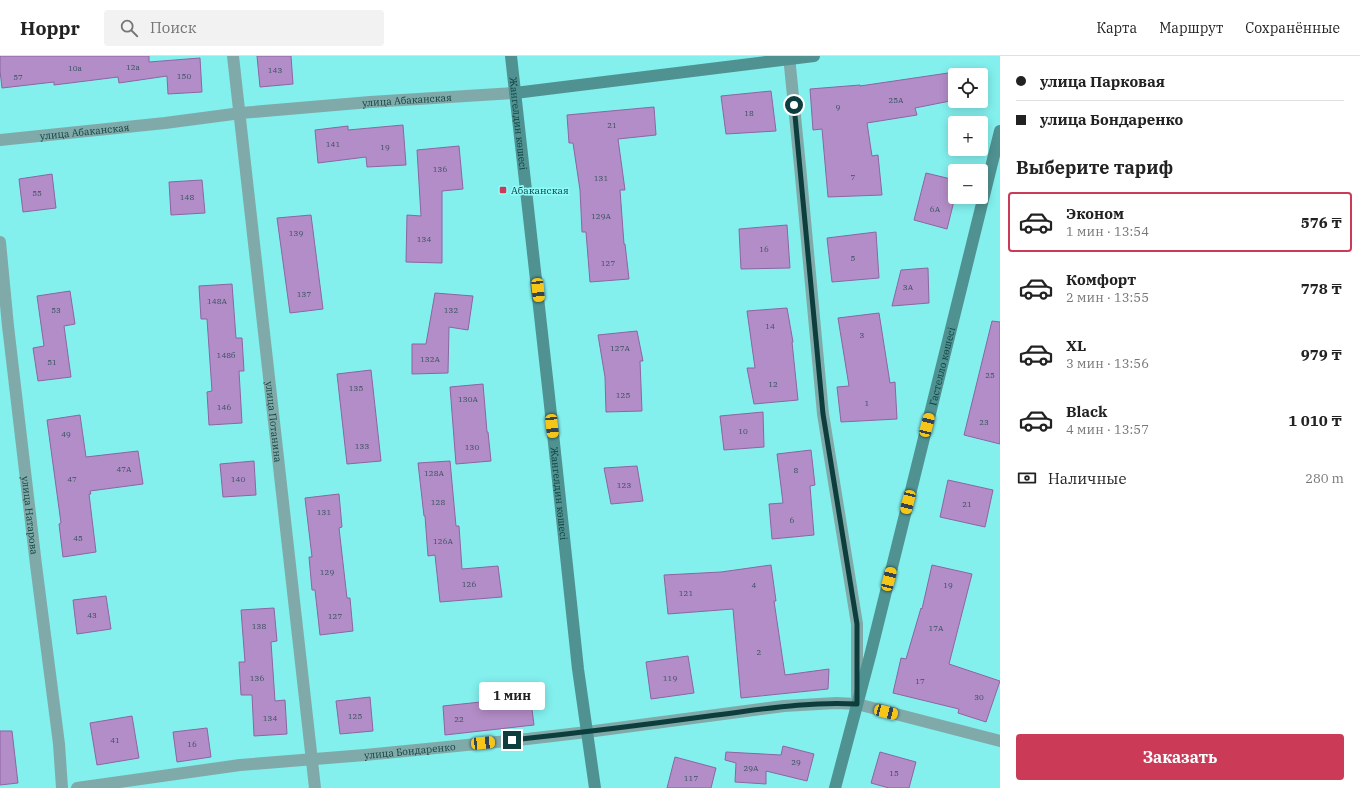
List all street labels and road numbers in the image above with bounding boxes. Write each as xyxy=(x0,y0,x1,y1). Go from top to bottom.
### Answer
street label: Жангелдин көшесі xyxy=(507,76,530,171)
street label: улица Абаканская xyxy=(362,90,452,109)
street label: улица Абаканская xyxy=(39,120,130,142)
street label: Гастелло көшесі xyxy=(926,326,958,407)
street label: улица Потанина xyxy=(263,380,285,463)
street label: Жангелдин көшесі xyxy=(548,446,571,541)
street label: улица Натарова xyxy=(19,475,41,556)
street label: улица Бондаренко xyxy=(364,740,456,762)

